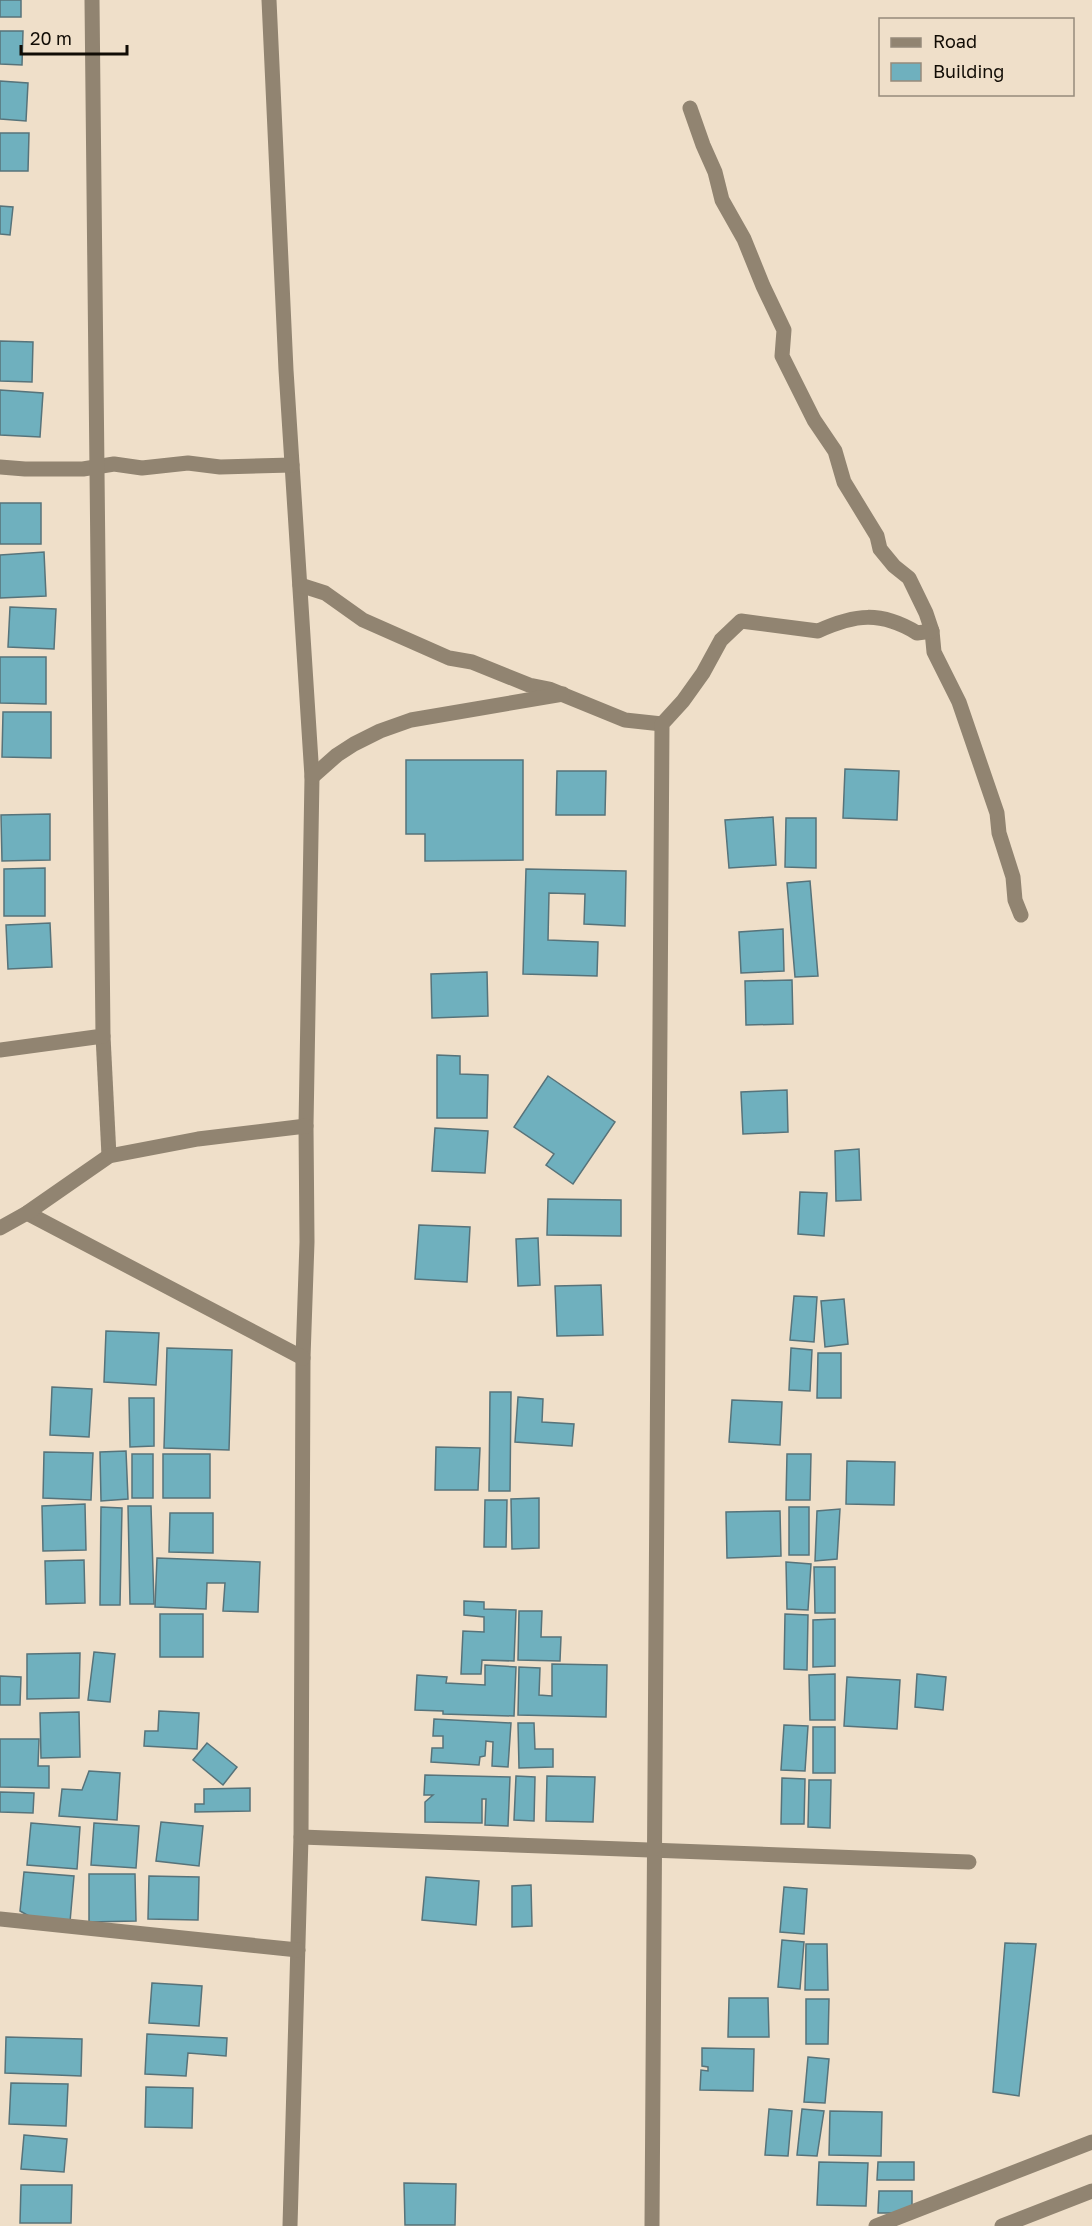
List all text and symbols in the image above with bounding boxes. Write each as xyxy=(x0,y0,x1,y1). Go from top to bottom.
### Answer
scale bar xyxy=(21,18,128,56)
legend xyxy=(879,18,1074,96)
text: 20 m xyxy=(30,27,72,49)
text: Road xyxy=(933,30,977,52)
text: Building xyxy=(933,60,1004,82)

